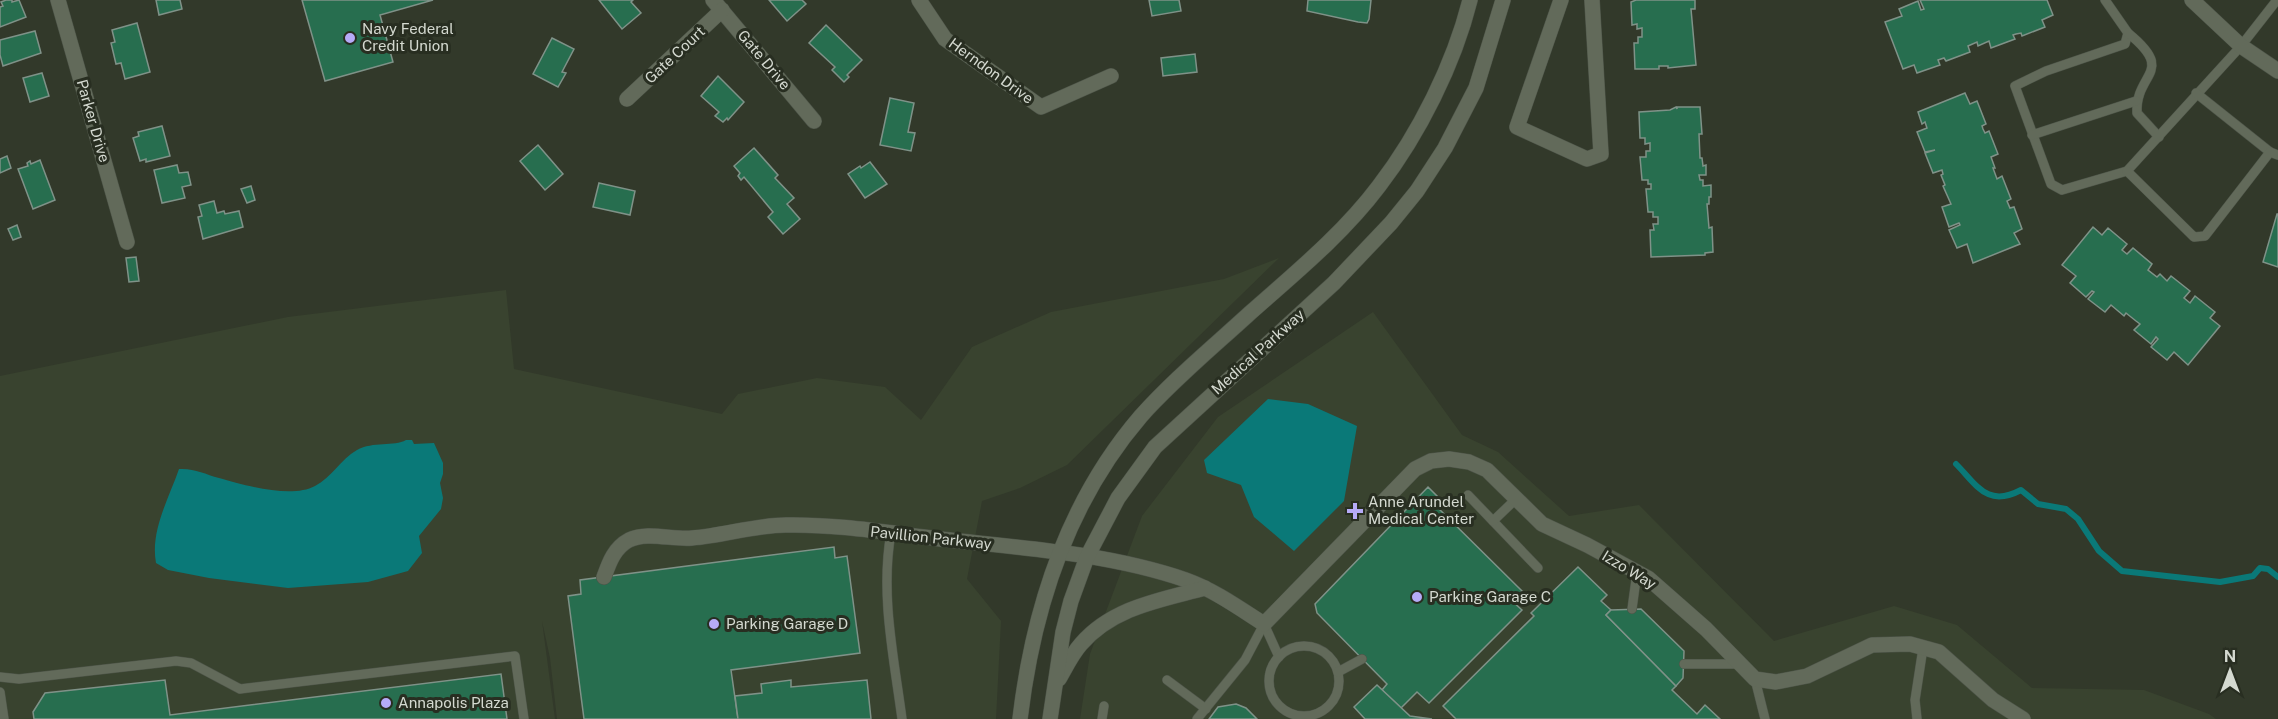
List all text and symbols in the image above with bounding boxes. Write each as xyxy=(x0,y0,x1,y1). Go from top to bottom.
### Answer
place label: Navy Federal Credit Union xyxy=(362,20,454,54)
street label: Gate Court xyxy=(641,22,708,87)
street label: Gate Drive xyxy=(735,26,794,93)
marker: Navy Federal Credit Union xyxy=(343,31,357,45)
street label: Herndon Drive xyxy=(946,34,1037,107)
street label: Parker Drive xyxy=(74,77,113,164)
street label: Medical Parkway xyxy=(1208,306,1307,398)
place label: Anne Arundel Medical Center xyxy=(1368,493,1474,527)
marker: Anne Arundel Medical Center xyxy=(1346,502,1364,520)
street label: Pavillion Parkway xyxy=(870,523,993,552)
street label: Izzo Way xyxy=(1599,547,1659,592)
place label: Parking Garage C xyxy=(1429,588,1551,605)
marker: Parking Garage C xyxy=(1410,590,1424,604)
place label: Parking Garage D xyxy=(726,615,848,632)
marker: Parking Garage D xyxy=(707,617,721,631)
north arrow xyxy=(2200,641,2260,701)
text: N xyxy=(2224,647,2236,666)
place label: Annapolis Plaza xyxy=(398,694,509,711)
marker: Annapolis Plaza xyxy=(379,696,393,710)

